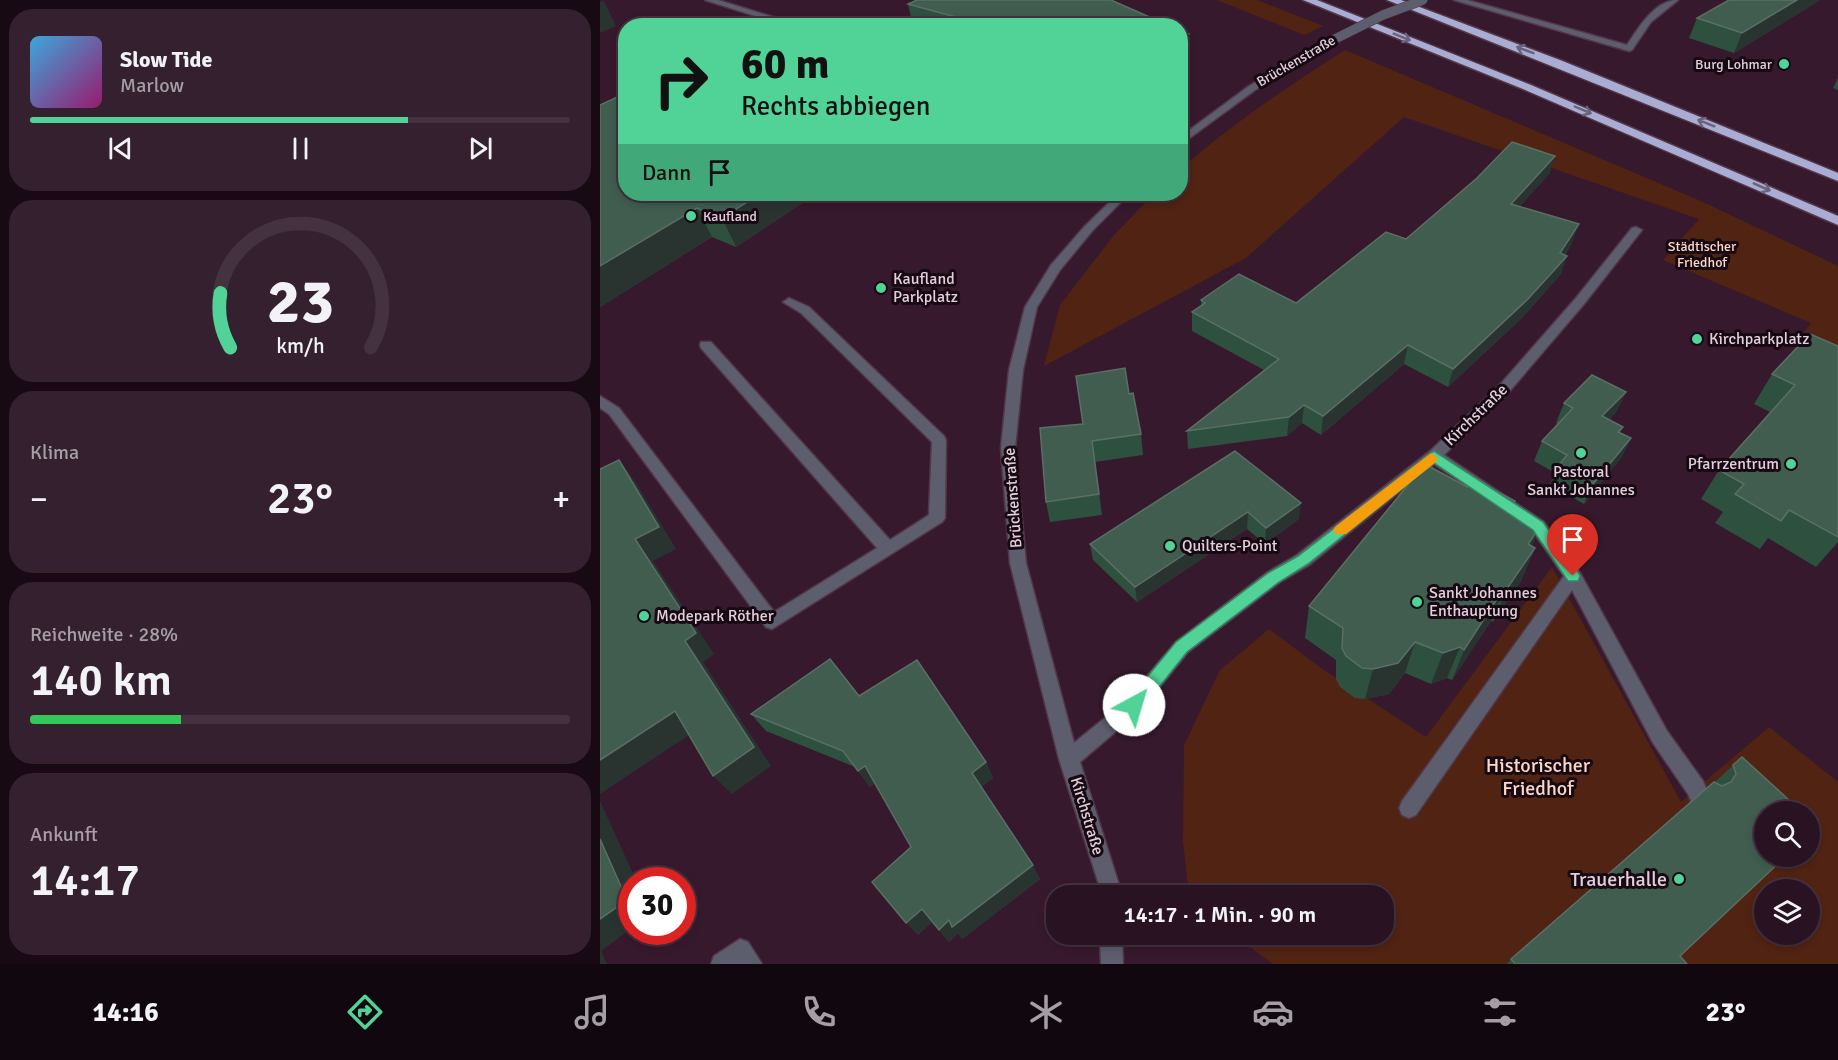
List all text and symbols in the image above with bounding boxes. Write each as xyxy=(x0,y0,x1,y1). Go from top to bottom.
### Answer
street label: Brückenstraße xyxy=(1254,32,1338,90)
one-way arrow xyxy=(1392,32,1411,43)
text: 60 m xyxy=(741,39,830,90)
icon: right xyxy=(642,42,720,120)
one-way arrow xyxy=(1516,44,1535,55)
text: Slow Tide xyxy=(120,46,212,73)
place label: Burg Lohmar xyxy=(1695,56,1773,73)
marker: Burg Lohmar xyxy=(1777,57,1791,71)
text: Marlow xyxy=(120,73,184,98)
text: Rechts abbiegen xyxy=(741,90,931,123)
one-way arrow xyxy=(1573,105,1591,116)
one-way arrow xyxy=(1698,117,1716,128)
icon: previous xyxy=(104,132,137,165)
icon: pause xyxy=(284,132,317,165)
icon: next xyxy=(464,132,497,165)
icon: arrive xyxy=(703,156,736,189)
text: Dann xyxy=(642,159,691,186)
one-way arrow xyxy=(1752,182,1770,193)
place label: Kaufland xyxy=(703,208,757,225)
marker: Kaufland xyxy=(684,209,698,223)
park label: Städtischer Friedhof xyxy=(1668,238,1737,271)
text: 23 xyxy=(266,263,334,340)
place label: Kaufland Parkplatz xyxy=(893,269,958,307)
marker: Kaufland Parkplatz xyxy=(874,281,888,295)
place label: Kirchparkplatz xyxy=(1709,329,1809,349)
marker: Kirchparkplatz xyxy=(1690,332,1704,346)
text: km/h xyxy=(276,333,324,359)
street label: Kirchstraße xyxy=(1440,380,1512,450)
text: Klima xyxy=(30,440,79,465)
marker: Pastoral Sankt Johannes xyxy=(1574,446,1588,460)
street label: Brückenstraße xyxy=(1000,447,1026,549)
place label: Pfarrzentrum xyxy=(1688,454,1779,474)
marker: Pfarrzentrum xyxy=(1784,457,1798,471)
place label: Pastoral Sankt Johannes xyxy=(1527,462,1635,500)
text: 23° xyxy=(267,471,333,526)
text: − xyxy=(30,479,48,520)
text: + xyxy=(552,479,570,520)
pin xyxy=(1547,514,1598,576)
icon: arrive xyxy=(1556,523,1589,556)
place label: Quilters-Point xyxy=(1182,536,1278,556)
marker: Quilters-Point xyxy=(1163,539,1177,553)
place label: Sankt Johannes Enthauptung xyxy=(1429,583,1537,621)
marker: Sankt Johannes Enthauptung xyxy=(1410,595,1424,609)
place label: Modepark Röther xyxy=(656,606,774,626)
marker: Modepark Röther xyxy=(637,609,651,623)
text: Reichweite · 28% xyxy=(30,622,178,647)
text: 140 km xyxy=(30,653,172,708)
position arrow xyxy=(1102,673,1166,737)
park label: Historischer Friedhof xyxy=(1486,753,1591,801)
street label: Kirchstraße xyxy=(1066,775,1108,857)
map controls xyxy=(1754,801,1820,945)
button: search xyxy=(1754,801,1820,867)
text: Ankunft xyxy=(30,822,98,847)
text: 14:17 xyxy=(30,853,140,908)
speed limit sign: 30 xyxy=(618,867,696,945)
place label: Trauerhalle xyxy=(1570,867,1667,892)
marker: Trauerhalle xyxy=(1672,872,1686,886)
button: layers xyxy=(1754,879,1820,945)
text: 14:17 · 1 Min. · 90 m xyxy=(1124,901,1316,928)
icon: directions xyxy=(344,991,386,1033)
icon: music xyxy=(571,991,613,1033)
icon: phone xyxy=(798,991,840,1033)
icon: climate xyxy=(1025,991,1067,1033)
icon: car xyxy=(1252,991,1294,1033)
icon: filters xyxy=(1479,991,1521,1033)
text: 14:16 xyxy=(92,996,159,1029)
text: 23° xyxy=(1706,996,1746,1029)

